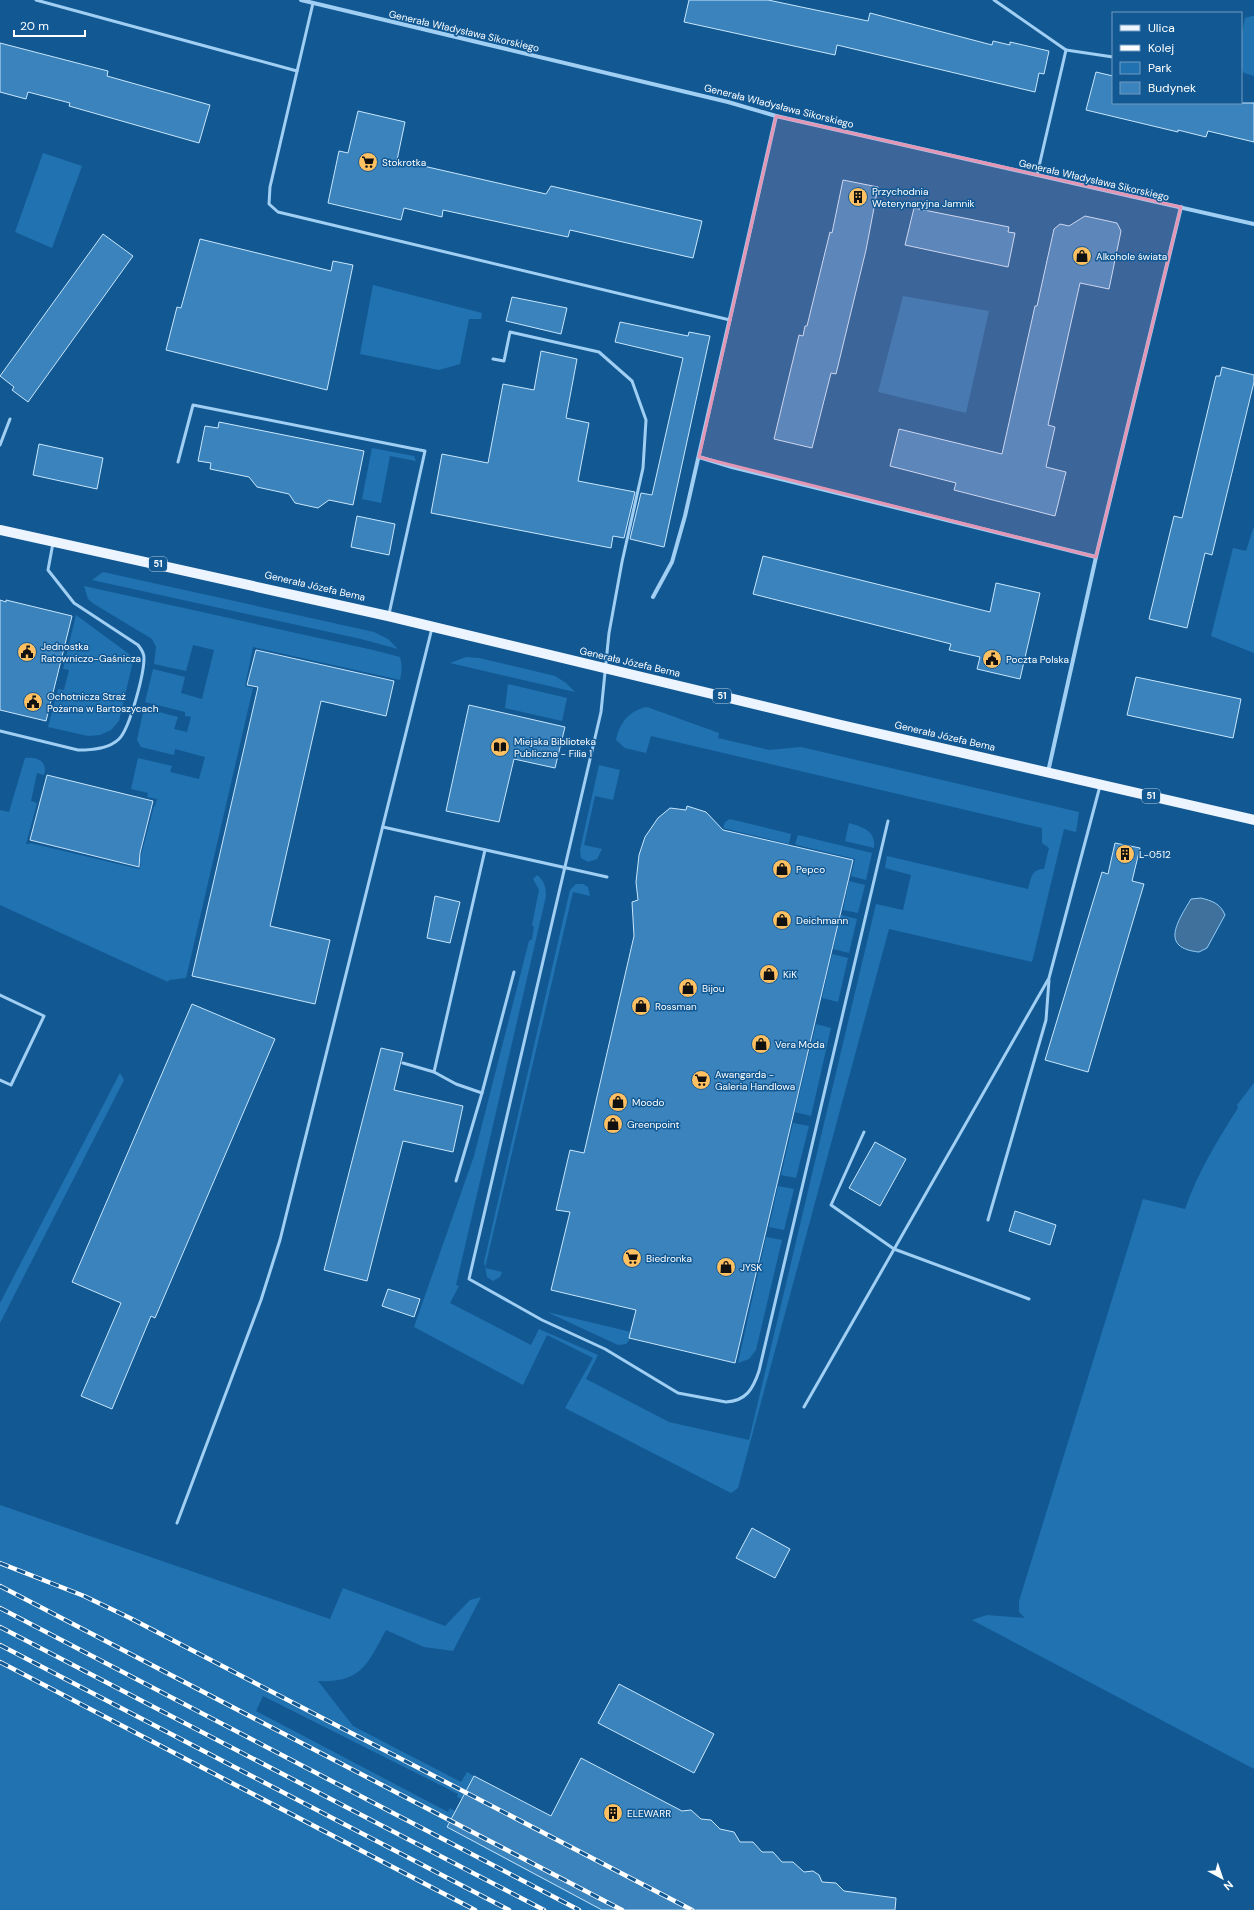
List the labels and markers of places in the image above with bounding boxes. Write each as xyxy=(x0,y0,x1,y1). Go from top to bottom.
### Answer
supermarket icon: Stokrotka xyxy=(357,151,379,173)
place label: Stokrotka xyxy=(382,156,426,169)
place label: Przychodnia Weterynaryjna Jamnik xyxy=(872,185,975,210)
building icon: Przychodnia Weterynaryjna Jamnik xyxy=(847,186,869,208)
shop icon: Alkohole świata xyxy=(1071,245,1093,267)
place label: Alkohole świata xyxy=(1096,250,1167,263)
place label: Jednostka Ratowniczo-Gaśnicza xyxy=(41,640,141,665)
public building icon: Jednostka Ratowniczo-Gaśnicza xyxy=(16,641,38,663)
public building icon: Poczta Polska xyxy=(981,648,1003,670)
place label: Poczta Polska xyxy=(1006,653,1069,666)
place label: Ochotnicza Straż Pożarna w Bartoszycach xyxy=(47,690,159,715)
public building icon: Ochotnicza Straż Pożarna w Bartoszycach xyxy=(22,691,44,713)
place label: Miejska Biblioteka Publiczna - Filia 1 xyxy=(514,735,596,760)
library icon: Miejska Biblioteka Publiczna - Filia 1 xyxy=(489,736,511,758)
building icon: L-0512 xyxy=(1114,843,1136,865)
place label: L-0512 xyxy=(1139,848,1171,861)
shop icon: Pepco xyxy=(771,858,793,880)
place label: Pepco xyxy=(796,863,825,876)
shop icon: Deichmann xyxy=(771,909,793,931)
place label: Deichmann xyxy=(796,914,849,927)
shop icon: KiK xyxy=(758,963,780,985)
place label: KiK xyxy=(783,968,797,981)
shop icon: Bijou xyxy=(677,977,699,999)
place label: Bijou xyxy=(702,982,725,995)
shop icon: Rossman xyxy=(630,995,652,1017)
place label: Rossman xyxy=(655,1000,697,1013)
shop icon: Vera Moda xyxy=(750,1033,772,1055)
place label: Vera Moda xyxy=(775,1038,825,1051)
place label: Awangarda - Galeria Handlowa xyxy=(715,1068,795,1093)
supermarket icon: Awangarda - Galeria Handlowa xyxy=(690,1069,712,1091)
shop icon: Moodo xyxy=(607,1091,629,1113)
place label: Moodo xyxy=(632,1096,665,1109)
shop icon: Greenpoint xyxy=(602,1113,624,1135)
place label: Greenpoint xyxy=(627,1118,680,1131)
supermarket icon: Biedronka xyxy=(621,1247,643,1269)
place label: Biedronka xyxy=(646,1252,692,1265)
shop icon: JYSK xyxy=(715,1256,737,1278)
place label: JYSK xyxy=(740,1261,762,1274)
building icon: ELEWARR xyxy=(602,1802,624,1824)
place label: ELEWARR xyxy=(627,1807,671,1820)

